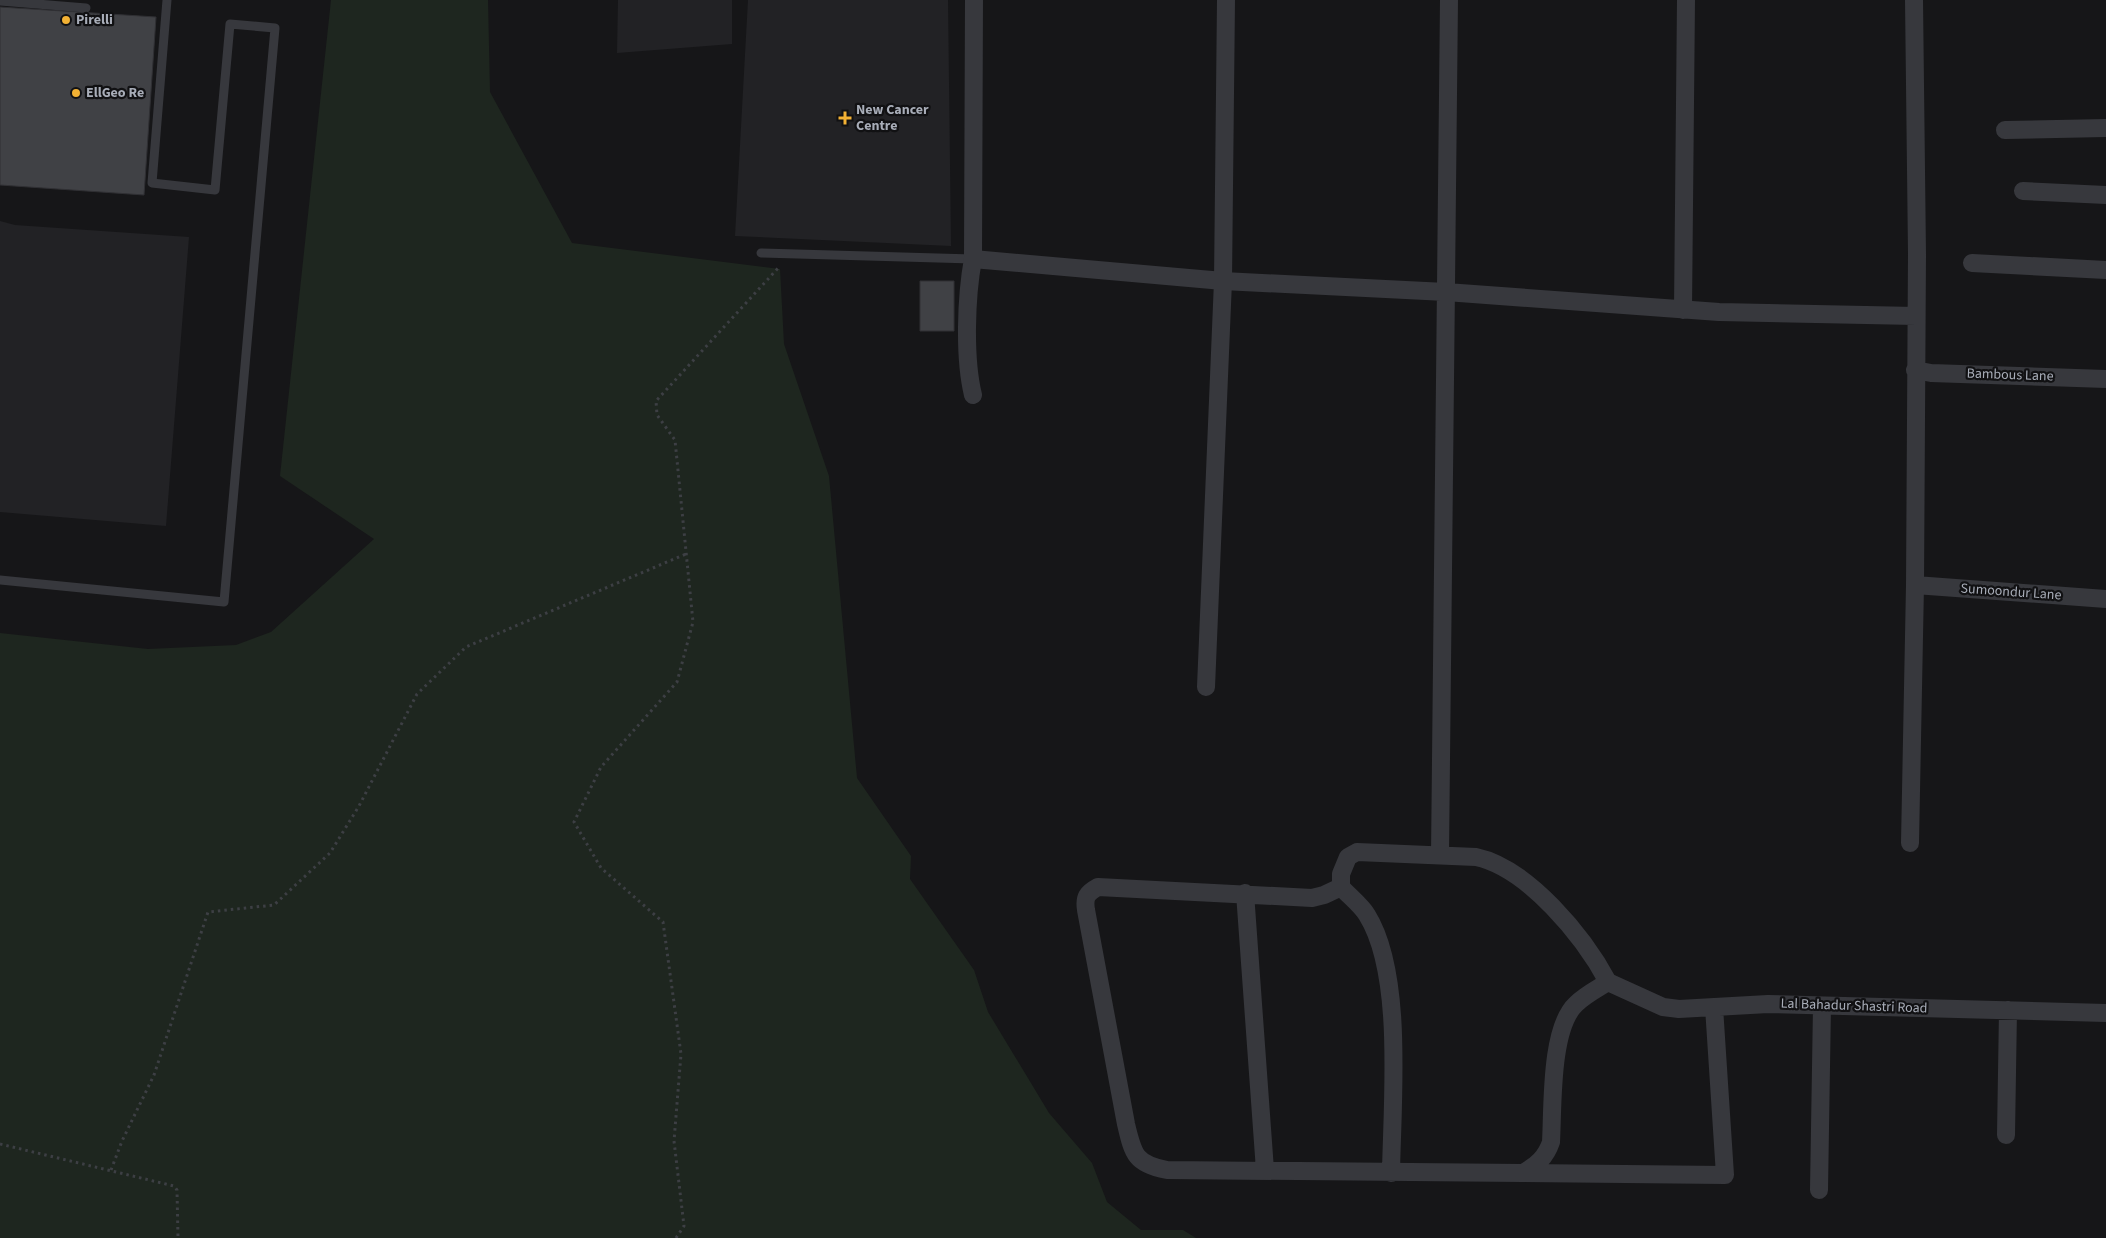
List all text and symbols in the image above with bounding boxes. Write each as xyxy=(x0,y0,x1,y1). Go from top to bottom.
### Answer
place label: Pirelli xyxy=(76,10,113,30)
marker: Pirelli xyxy=(60,14,72,26)
place label: EllGeo Re xyxy=(86,83,144,103)
marker: EllGeo Re xyxy=(70,87,82,99)
place label: New Cancer Centre xyxy=(856,100,929,136)
marker: New Cancer Centre xyxy=(838,111,852,125)
street label: Bambous Lane xyxy=(1966,363,2054,387)
street label: Sumoondur Lane xyxy=(1960,579,2062,606)
street label: Lal Bahadur Shastri Road xyxy=(1780,993,1928,1019)

